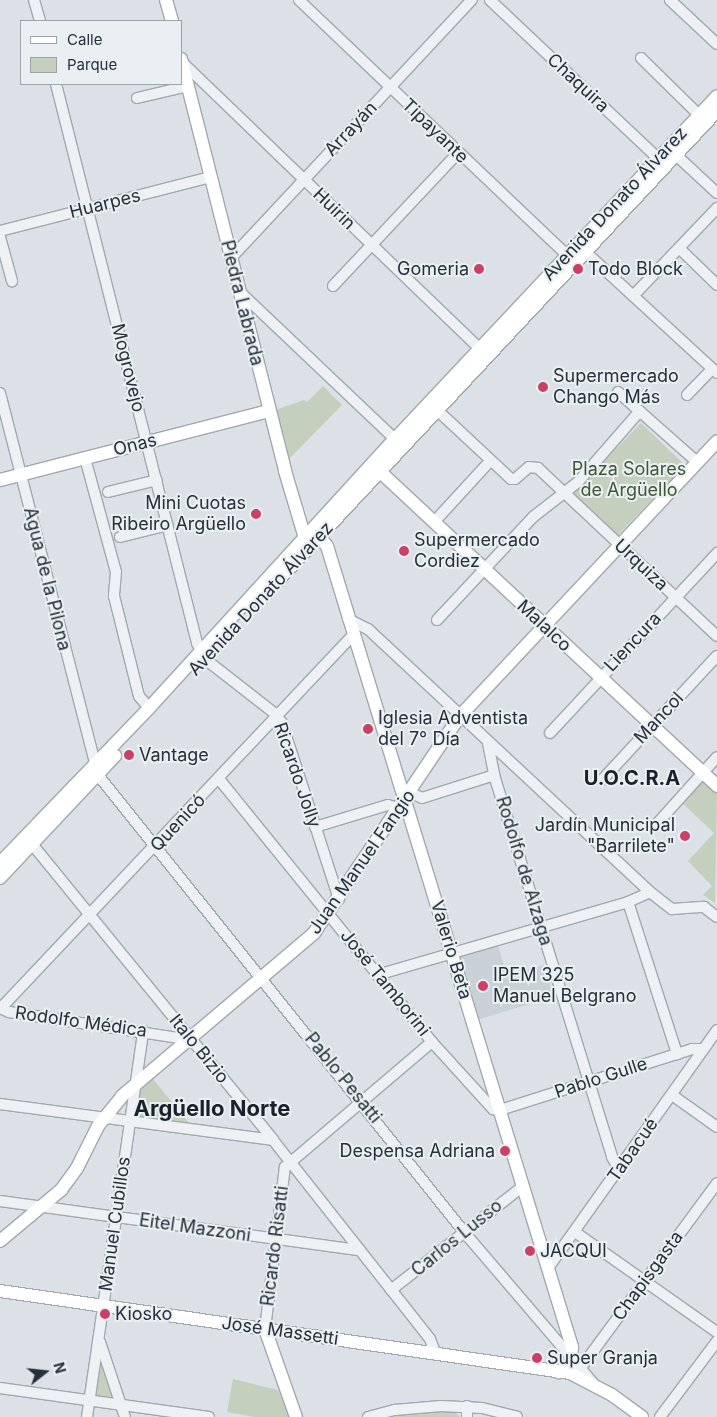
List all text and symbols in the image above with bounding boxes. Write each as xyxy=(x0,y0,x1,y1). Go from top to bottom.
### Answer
legend xyxy=(20,20,182,85)
text: Calle xyxy=(67,30,102,49)
street label: Chaquira xyxy=(543,49,613,117)
text: Parque xyxy=(67,55,117,74)
street label: Tipayante xyxy=(397,94,473,168)
street label: Arrayán xyxy=(320,97,382,161)
street label: Avenida Donato Álvarez xyxy=(538,123,692,285)
street label: Huirin xyxy=(308,184,360,234)
street label: Huarpes xyxy=(67,185,143,223)
street label: Piedra Labrada xyxy=(216,238,268,368)
place label: Gomeria xyxy=(397,258,469,280)
place label: Todo Block xyxy=(588,258,683,280)
marker: Gomeria xyxy=(473,263,485,275)
marker: Todo Block xyxy=(572,263,584,275)
street label: Mogrovejo xyxy=(107,322,149,414)
place label: Supermercado Chango Más xyxy=(553,366,679,408)
marker: Supermercado Chango Más xyxy=(537,381,549,393)
street label: Onas xyxy=(111,429,159,461)
park label: Plaza Solares de Argüello xyxy=(572,459,686,502)
place label: Mini Cuotas Ribeiro Argüello xyxy=(111,493,246,536)
street label: Agua de la Pilona xyxy=(19,505,75,653)
marker: Mini Cuotas Ribeiro Argüello xyxy=(250,508,262,520)
street label: Avenida Donato Álvarez xyxy=(184,518,338,680)
place label: Supermercado Cordiez xyxy=(414,530,540,572)
street label: Urquiza xyxy=(610,535,672,595)
marker: Supermercado Cordiez xyxy=(398,545,410,557)
street label: Malalco xyxy=(512,596,576,656)
street label: Liencura xyxy=(600,608,666,676)
street label: Mancol xyxy=(630,688,688,748)
place label: Iglesia Adventista del 7° Día xyxy=(378,708,528,751)
street label: Ricardo Jolly xyxy=(269,720,325,830)
marker: Iglesia Adventista del 7° Día xyxy=(362,723,374,735)
place label: Vantage xyxy=(139,744,209,766)
marker: Vantage xyxy=(123,749,135,761)
district label: U.O.C.R.A xyxy=(584,766,680,790)
street label: Juan Manuel Fangio xyxy=(304,786,420,938)
street label: Quenicó xyxy=(146,790,210,856)
street label: Rodolfo de Alzaga xyxy=(491,794,557,948)
place label: Jardín Municipal "Barrilete" xyxy=(535,815,675,858)
marker: Jardín Municipal "Barrilete" xyxy=(679,830,691,842)
street label: Valerio Beta xyxy=(426,898,476,1002)
street label: José Tamborini xyxy=(336,925,434,1041)
place label: IPEM 325 Manuel Belgrano xyxy=(493,965,637,1008)
marker: IPEM 325 Manuel Belgrano xyxy=(477,980,489,992)
street label: Rodolfo Médica xyxy=(14,1002,148,1042)
street label: Italo Bizio xyxy=(165,1010,233,1088)
street label: Pablo Pesatti xyxy=(300,1028,386,1128)
street label: Pablo Gulle xyxy=(552,1053,650,1103)
district label: Argüello Norte xyxy=(134,1096,290,1122)
street label: Tabacué xyxy=(603,1114,663,1186)
place label: Despensa Adriana xyxy=(339,1140,495,1162)
marker: Despensa Adriana xyxy=(499,1145,511,1157)
street label: Manuel Cubillos xyxy=(95,1155,135,1293)
street label: Ricardo Risatti xyxy=(257,1185,293,1307)
street label: Carlos Lusso xyxy=(407,1195,507,1281)
street label: Eitel Mazzoni xyxy=(138,1209,252,1247)
street label: Chapisgasta xyxy=(608,1227,688,1325)
place label: JACQUI xyxy=(540,1240,607,1262)
marker: JACQUI xyxy=(524,1245,536,1257)
place label: Kiosko xyxy=(115,1303,172,1325)
marker: Kiosko xyxy=(99,1308,111,1320)
street label: José Massetti xyxy=(220,1312,340,1350)
north arrow xyxy=(20,1347,70,1397)
place label: Super Granja xyxy=(547,1347,658,1369)
marker: Super Granja xyxy=(531,1352,543,1364)
text: N xyxy=(50,1360,70,1375)

